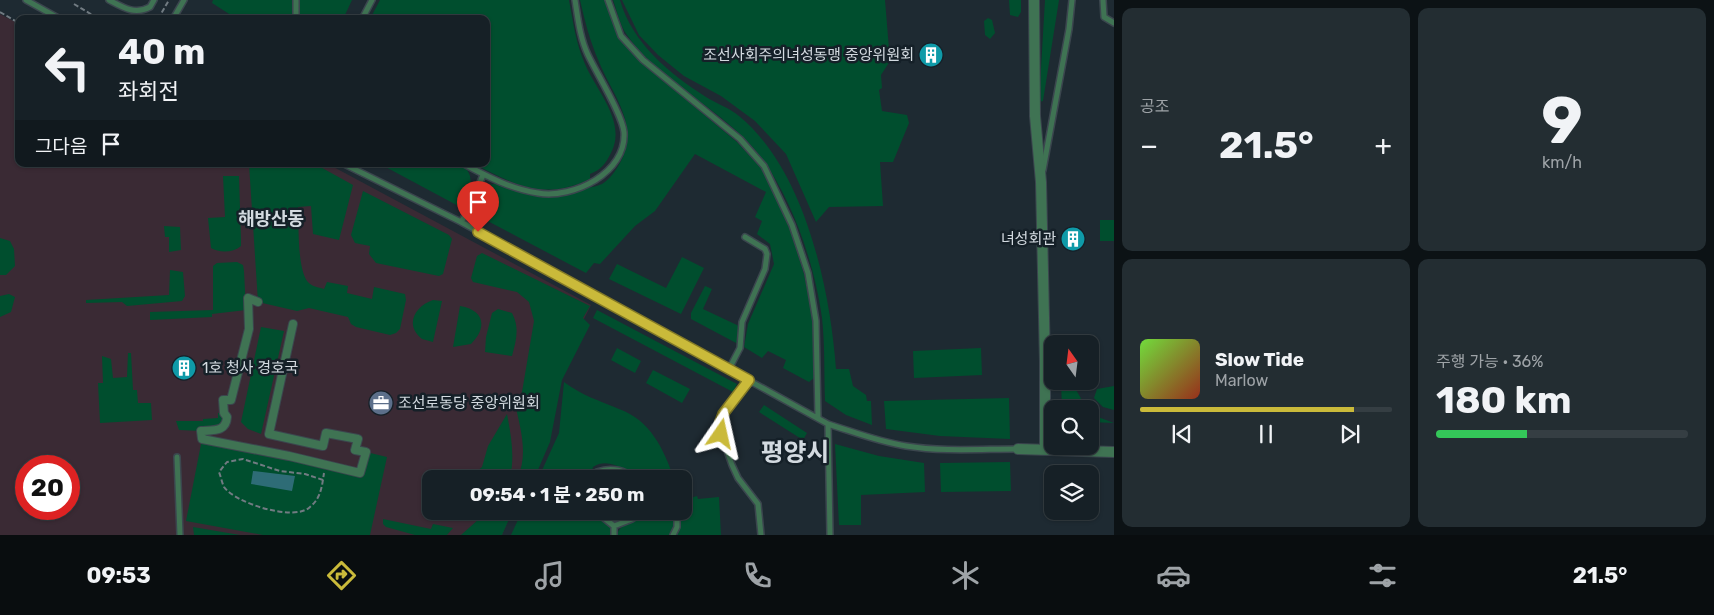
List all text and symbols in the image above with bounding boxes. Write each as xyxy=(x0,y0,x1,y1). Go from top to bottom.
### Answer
text: 40 m xyxy=(118,31,205,73)
icon: left xyxy=(35,35,100,100)
building icon: 조선사회주의녀성동맹 중앙위원회 xyxy=(918,42,944,68)
place label: 조선사회주의녀성동맹 중앙위원회 xyxy=(703,46,914,64)
text: 좌회전 xyxy=(118,78,179,105)
text: 9 xyxy=(1541,82,1583,159)
text: 공조 xyxy=(1140,97,1169,116)
text: 21.5° xyxy=(1219,122,1314,168)
text: − xyxy=(1140,129,1158,162)
text: + xyxy=(1375,129,1392,162)
icon: arrive xyxy=(97,130,125,158)
text: 그다음 xyxy=(35,135,87,158)
text: km/h xyxy=(1542,153,1582,172)
pin xyxy=(457,181,499,232)
icon: arrive xyxy=(464,188,492,216)
district label: 해방산동 xyxy=(238,208,304,230)
building icon: 녀성회관 xyxy=(1060,226,1086,252)
place label: 녀성회관 xyxy=(1001,230,1056,248)
north arrow xyxy=(1044,335,1099,390)
map controls xyxy=(1044,335,1099,520)
text: Slow Tide xyxy=(1215,348,1304,371)
text: 주행 가능 · 36% xyxy=(1436,352,1543,371)
building icon: 1호 청사 경호국 xyxy=(171,355,197,381)
place label: 1호 청사 경호국 xyxy=(202,359,299,377)
text: Marlow xyxy=(1215,371,1268,390)
text: 180 km xyxy=(1436,377,1572,423)
office icon: 조선로동당 중앙위원회 xyxy=(368,390,394,416)
place label: 조선로동당 중앙위원회 xyxy=(398,394,540,412)
button: search xyxy=(1044,400,1099,455)
position arrow xyxy=(694,407,746,459)
icon: previous xyxy=(1168,420,1196,448)
icon: pause xyxy=(1252,420,1280,448)
icon: next xyxy=(1336,420,1364,448)
district label: 평양시 xyxy=(760,438,830,467)
speed limit sign: 20 xyxy=(15,455,80,520)
button: layers xyxy=(1044,465,1099,520)
text: 09:54 · 1 분 · 250 m xyxy=(470,483,644,506)
icon: directions xyxy=(324,558,359,593)
icon: music xyxy=(532,558,567,593)
icon: phone xyxy=(740,558,775,593)
icon: climate xyxy=(948,558,983,593)
icon: car xyxy=(1156,558,1191,593)
icon: filters xyxy=(1365,558,1400,593)
text: 09:53 xyxy=(87,562,151,589)
text: 21.5° xyxy=(1573,562,1627,589)

